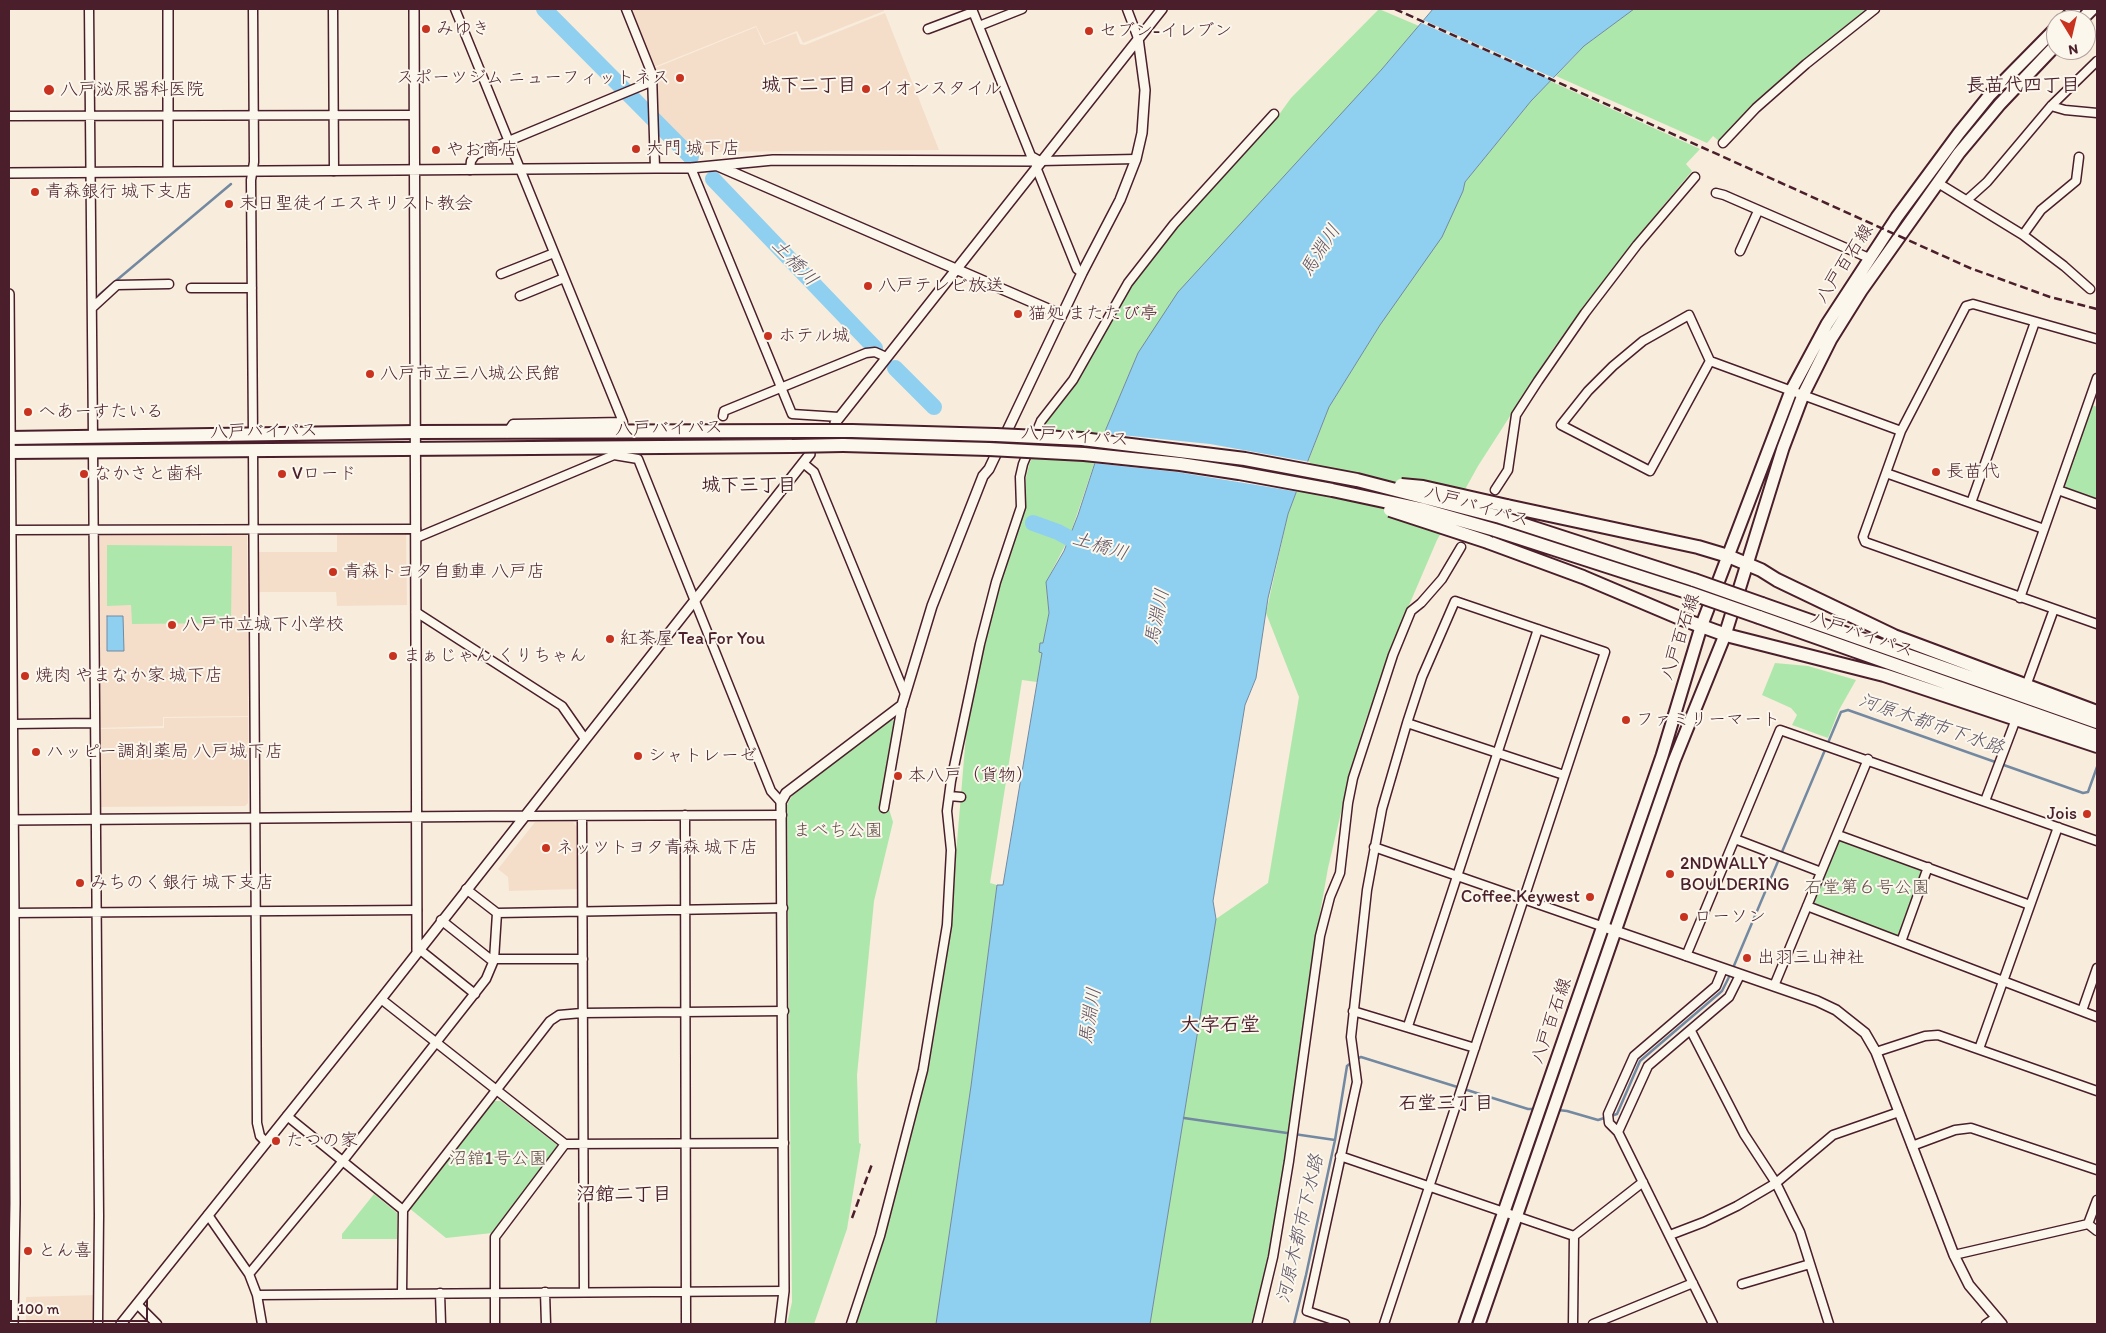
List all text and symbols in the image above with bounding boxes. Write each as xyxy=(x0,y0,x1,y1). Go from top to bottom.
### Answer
north arrow xyxy=(2046,10,2096,60)
place label: みゆき xyxy=(436,18,490,40)
place label: セブン-イレブン xyxy=(1099,20,1232,42)
marker: みゆき xyxy=(420,23,432,35)
marker: セブン-イレブン xyxy=(1083,25,1095,37)
text: N xyxy=(2067,40,2079,58)
place label: スポーツジム ニューフィットネス xyxy=(396,67,670,89)
marker: スポーツジム ニューフィットネス xyxy=(674,72,686,84)
district label: 城下二丁目 xyxy=(762,75,856,97)
district label: 長苗代四丁目 xyxy=(1966,75,2080,97)
place label: イオンスタイル xyxy=(876,78,1002,100)
place label: 八戸泌尿器科医院 xyxy=(60,79,204,101)
marker: 八戸泌尿器科医院 xyxy=(42,83,56,97)
marker: イオンスタイル xyxy=(860,83,872,95)
place label: 大門 城下店 xyxy=(646,138,740,160)
place label: やお商店 xyxy=(446,139,518,161)
marker: 大門 城下店 xyxy=(630,143,642,155)
marker: やお商店 xyxy=(430,144,442,156)
place label: 青森銀行 城下支店 xyxy=(45,181,193,203)
marker: 青森銀行 城下支店 xyxy=(29,186,41,198)
place label: 末日聖徒イエスキリスト教会 xyxy=(239,193,473,215)
marker: 末日聖徒イエスキリスト教会 xyxy=(223,198,235,210)
street label: 八戸百石線 xyxy=(1811,220,1879,308)
water label: 馬淵川 xyxy=(1296,221,1346,281)
water label: 土橋川 xyxy=(766,235,822,291)
place label: 八戸テレビ放送 xyxy=(878,275,1004,297)
marker: 八戸テレビ放送 xyxy=(862,280,874,292)
place label: 猫処 またたび亭 xyxy=(1028,303,1158,325)
marker: 猫処 またたび亭 xyxy=(1012,308,1024,320)
place label: ホテル城 xyxy=(778,325,850,347)
marker: ホテル城 xyxy=(762,330,774,342)
place label: 八戸市立三八城公民館 xyxy=(380,363,560,385)
marker: 八戸市立三八城公民館 xyxy=(364,368,376,380)
place label: へあーすたいる xyxy=(38,401,164,423)
marker: へあーすたいる xyxy=(22,406,34,418)
street label: 八戸バイパス xyxy=(615,417,723,441)
street label: 八戸バイパス xyxy=(210,420,318,444)
street label: 八戸バイパス xyxy=(1020,422,1130,452)
place label: 長苗代 xyxy=(1946,461,2000,483)
place label: なかさと歯科 xyxy=(94,463,202,485)
place label: Vロード xyxy=(292,463,357,485)
marker: 長苗代 xyxy=(1930,466,1942,478)
marker: なかさと歯科 xyxy=(78,468,90,480)
marker: Vロード xyxy=(276,468,288,480)
district label: 城下三丁目 xyxy=(702,475,796,497)
street label: 八戸バイパス xyxy=(1422,482,1532,532)
water label: 土橋川 xyxy=(1069,528,1131,566)
place label: 青森トヨタ自動車 八戸店 xyxy=(343,561,545,583)
marker: 青森トヨタ自動車 八戸店 xyxy=(327,566,339,578)
water label: 馬淵川 xyxy=(1141,587,1175,647)
street label: 八戸百石線 xyxy=(1657,591,1705,683)
street label: 八戸バイパス xyxy=(1807,607,1917,663)
place label: 八戸市立城下小学校 xyxy=(182,614,344,636)
marker: 八戸市立城下小学校 xyxy=(166,619,178,631)
place label: 紅茶屋 Tea For You xyxy=(620,628,765,650)
marker: 紅茶屋 Tea For You xyxy=(604,633,616,645)
place label: まぁじゃん くりちゃん xyxy=(403,645,587,667)
marker: まぁじゃん くりちゃん xyxy=(387,650,399,662)
place label: 焼肉 やまなか家 城下店 xyxy=(35,665,223,687)
marker: 焼肉 やまなか家 城下店 xyxy=(19,670,31,682)
water label: 河原木都市下水路 xyxy=(1855,689,2007,761)
place label: ファミリーマート xyxy=(1636,709,1780,731)
marker: ファミリーマート xyxy=(1620,714,1632,726)
place label: ハッピー調剤薬局 八戸城下店 xyxy=(46,741,283,763)
place label: シャトレーゼ xyxy=(648,745,757,767)
marker: ハッピー調剤薬局 八戸城下店 xyxy=(30,746,42,758)
marker: シャトレーゼ xyxy=(632,750,644,762)
place label: 本八戸（貨物） xyxy=(908,765,1034,787)
marker: 本八戸（貨物） xyxy=(892,770,904,782)
place label: Jois xyxy=(2047,803,2077,825)
marker: Jois xyxy=(2081,808,2093,820)
park label: まべち公園 xyxy=(793,820,883,842)
place label: ネッツトヨタ青森 城下店 xyxy=(556,837,758,859)
marker: ネッツトヨタ青森 城下店 xyxy=(540,842,552,854)
place label: 2NDWALLY BOULDERING xyxy=(1680,853,1790,896)
marker: 2NDWALLY BOULDERING xyxy=(1664,868,1676,880)
place label: みちのく銀行 城下支店 xyxy=(90,872,274,894)
marker: みちのく銀行 城下支店 xyxy=(74,877,86,889)
park label: 石堂第６号公園 xyxy=(1804,877,1930,899)
place label: Coffee Keywest xyxy=(1461,886,1580,908)
marker: Coffee Keywest xyxy=(1584,891,1596,903)
place label: ローソン xyxy=(1694,906,1766,928)
marker: ローソン xyxy=(1678,911,1690,923)
place label: 出羽三山神社 xyxy=(1757,947,1865,969)
marker: 出羽三山神社 xyxy=(1741,952,1753,964)
street label: 八戸百石線 xyxy=(1527,975,1577,1067)
water label: 馬淵川 xyxy=(1075,986,1107,1046)
district label: 大字石堂 xyxy=(1180,1014,1260,1038)
district label: 石堂三丁目 xyxy=(1399,1093,1493,1115)
place label: たつの家 xyxy=(286,1130,358,1152)
marker: たつの家 xyxy=(270,1135,282,1147)
park label: 沼舘1号公園 xyxy=(449,1148,547,1170)
water label: 河原木都市下水路 xyxy=(1273,1152,1329,1306)
district label: 沼館二丁目 xyxy=(577,1184,671,1206)
place label: とん喜 xyxy=(38,1240,92,1262)
marker: とん喜 xyxy=(22,1245,34,1257)
scale bar xyxy=(12,1290,150,1322)
text: 100 m xyxy=(18,1300,59,1318)

